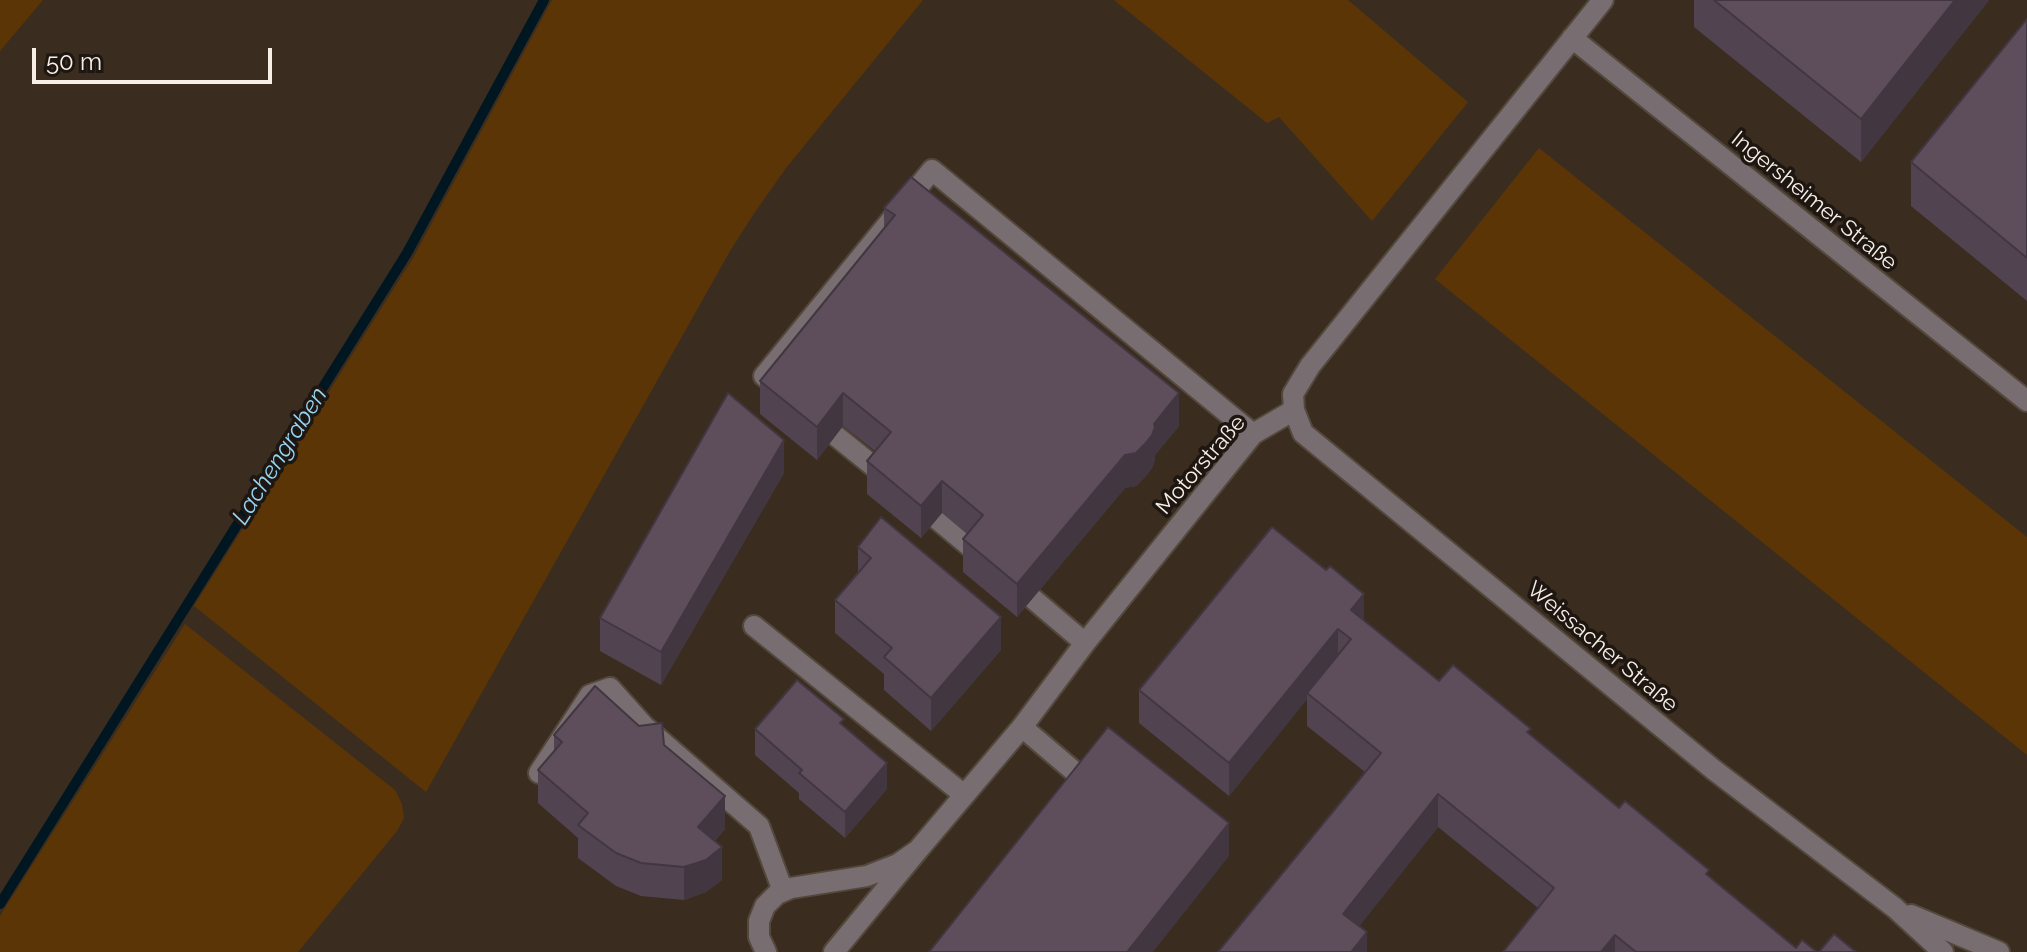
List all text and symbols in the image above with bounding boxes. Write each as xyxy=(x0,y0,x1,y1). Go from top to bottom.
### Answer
scale bar xyxy=(36,32,276,82)
text: 50 m xyxy=(46,47,102,76)
street label: Ingersheimer Straße xyxy=(1726,126,1902,276)
water label: Lachengraben xyxy=(226,382,334,530)
street label: Motorstraße xyxy=(1151,410,1251,520)
street label: Weissacher Straße xyxy=(1521,576,1683,718)

